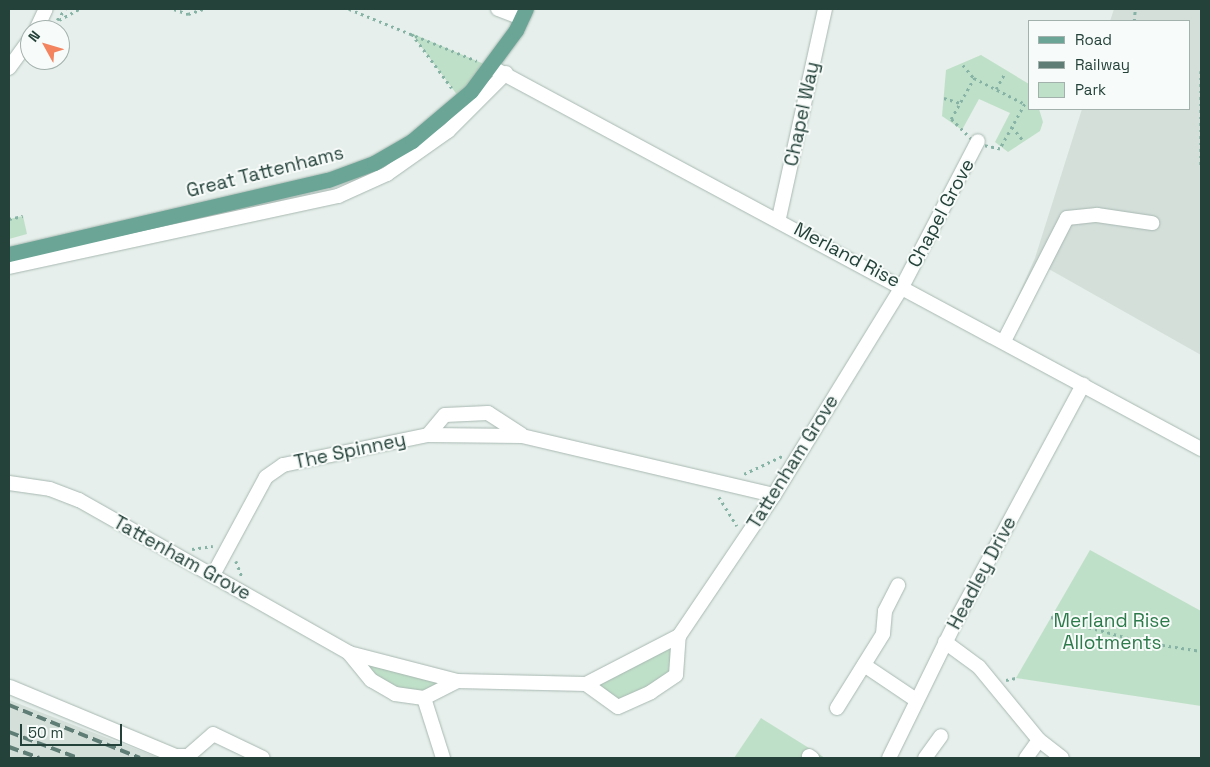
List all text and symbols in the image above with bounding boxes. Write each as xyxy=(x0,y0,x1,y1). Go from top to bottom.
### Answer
north arrow xyxy=(20,20,70,70)
legend xyxy=(1028,20,1190,110)
text: N xyxy=(24,27,44,46)
text: Road xyxy=(1075,30,1112,49)
text: Railway xyxy=(1075,55,1130,74)
street label: Chapel Way xyxy=(780,60,824,168)
text: Park xyxy=(1075,80,1106,99)
street label: Great Tattenhams xyxy=(184,141,346,203)
street label: Chapel Grove xyxy=(903,155,979,271)
street label: Merland Rise xyxy=(790,217,904,293)
street label: Tattenham Grove xyxy=(743,391,843,533)
street label: The Spinney xyxy=(292,428,408,474)
street label: Tattenham Grove xyxy=(109,511,255,605)
street label: Headley Drive xyxy=(943,513,1021,633)
park label: Merland Rise Allotments xyxy=(1053,610,1171,654)
scale bar xyxy=(22,714,125,746)
text: 50 m xyxy=(28,723,63,742)

